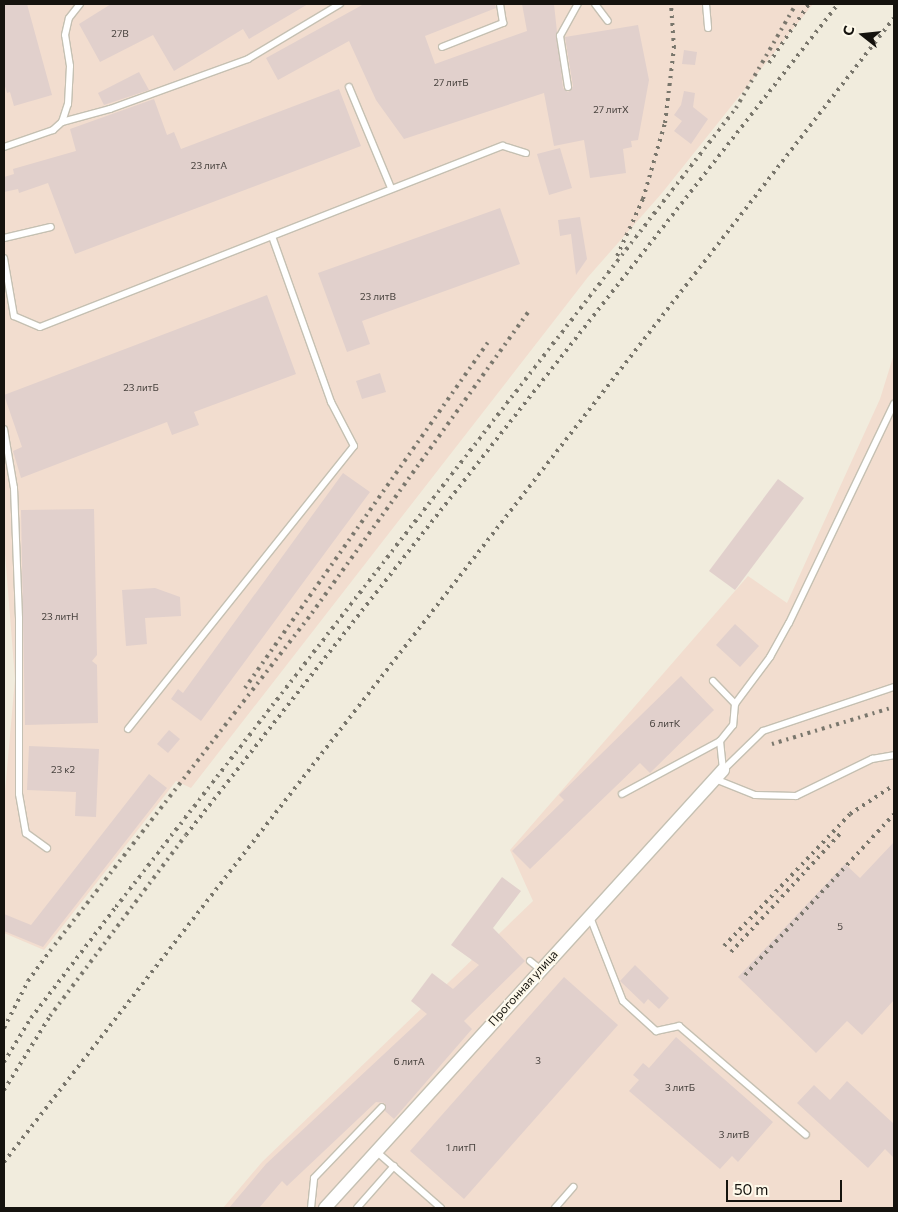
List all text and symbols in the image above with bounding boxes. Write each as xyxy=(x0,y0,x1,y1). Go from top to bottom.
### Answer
north arrow xyxy=(838,10,888,60)
text: С xyxy=(839,24,858,38)
house number: 27В xyxy=(111,28,129,40)
house number: 27 литБ xyxy=(433,77,469,89)
house number: 27 литХ xyxy=(593,104,629,116)
house number: 23 литА xyxy=(191,160,227,172)
house number: 23 литВ xyxy=(360,291,396,303)
house number: 23 литБ xyxy=(123,382,159,394)
house number: 23 литН xyxy=(42,611,78,623)
house number: 6 литК xyxy=(650,718,680,730)
house number: 23 к2 xyxy=(51,764,75,776)
house number: 5 xyxy=(837,921,843,933)
street label: Прогонная улица xyxy=(485,947,561,1029)
house number: 3 xyxy=(535,1055,541,1067)
house number: 6 литА xyxy=(393,1056,425,1068)
house number: 3 литБ xyxy=(665,1082,695,1094)
house number: 3 литВ xyxy=(719,1129,749,1141)
house number: 1 литП xyxy=(446,1142,476,1154)
scale bar xyxy=(728,1170,844,1202)
text: 50 m xyxy=(734,1180,768,1198)

